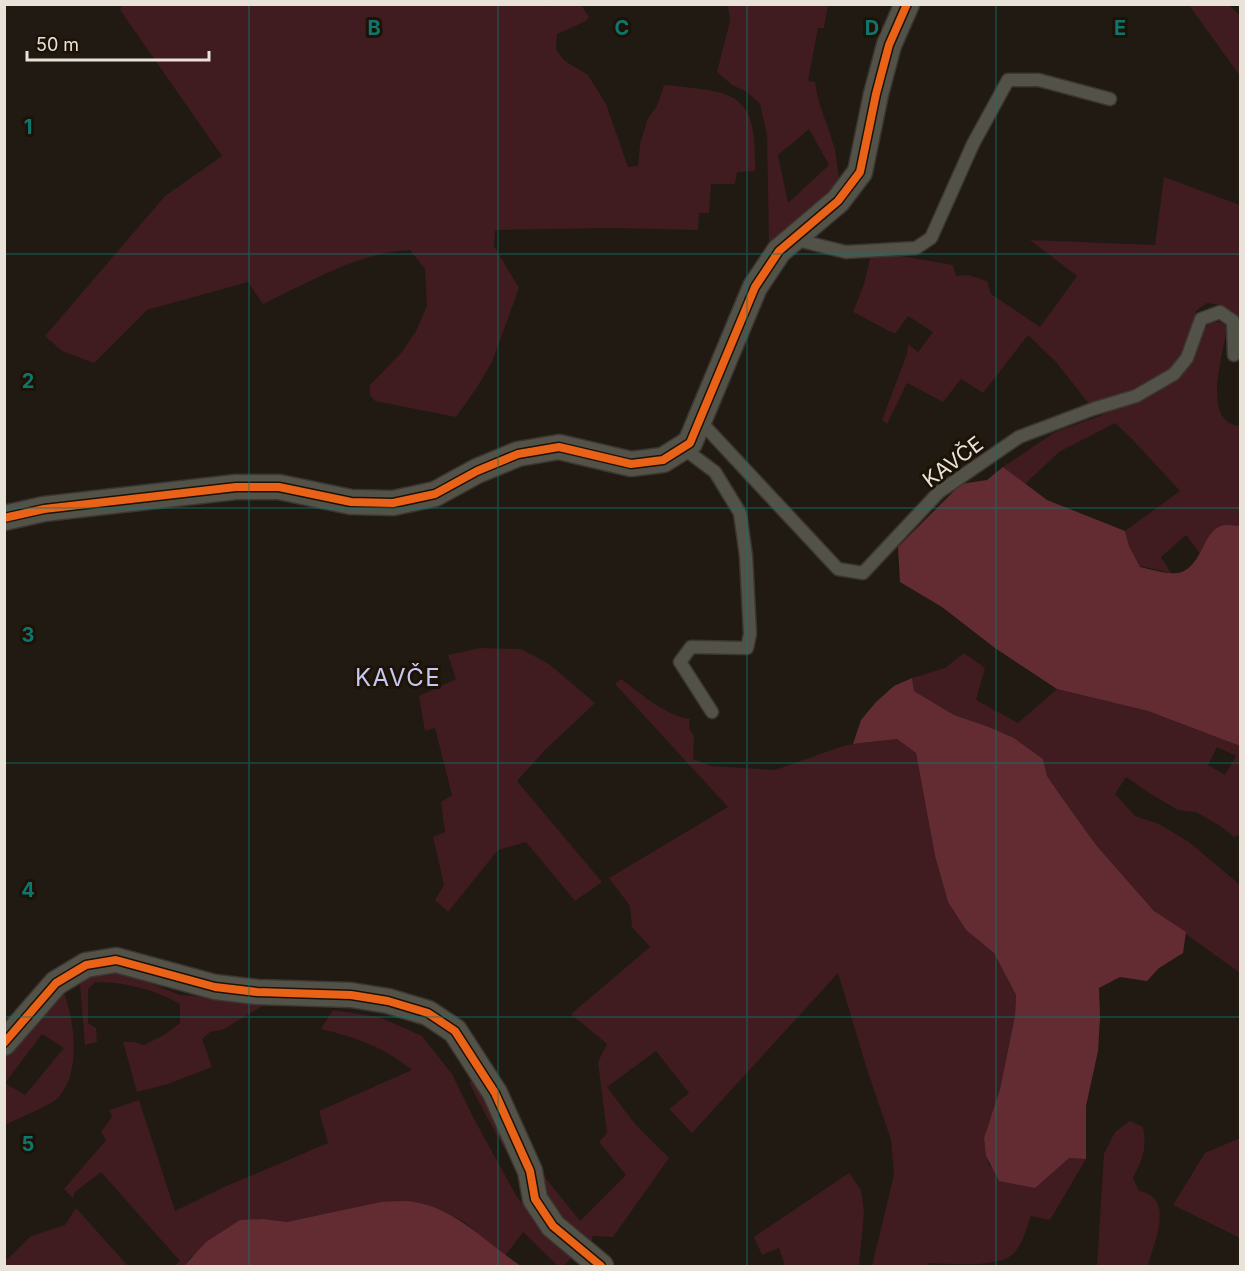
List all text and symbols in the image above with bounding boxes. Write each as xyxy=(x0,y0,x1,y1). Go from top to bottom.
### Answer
text: B xyxy=(367,16,381,40)
text: C xyxy=(615,16,629,40)
text: D xyxy=(865,16,879,40)
text: E xyxy=(1114,16,1126,40)
scale bar xyxy=(27,24,208,62)
text: 50 m xyxy=(36,34,79,55)
text: 1 xyxy=(24,115,32,139)
text: 2 xyxy=(22,369,34,393)
street label: KAVČE xyxy=(918,431,988,492)
text: 3 xyxy=(22,623,34,647)
district label: KAVČE xyxy=(355,662,441,692)
text: 4 xyxy=(21,878,35,902)
text: 5 xyxy=(22,1132,34,1156)

